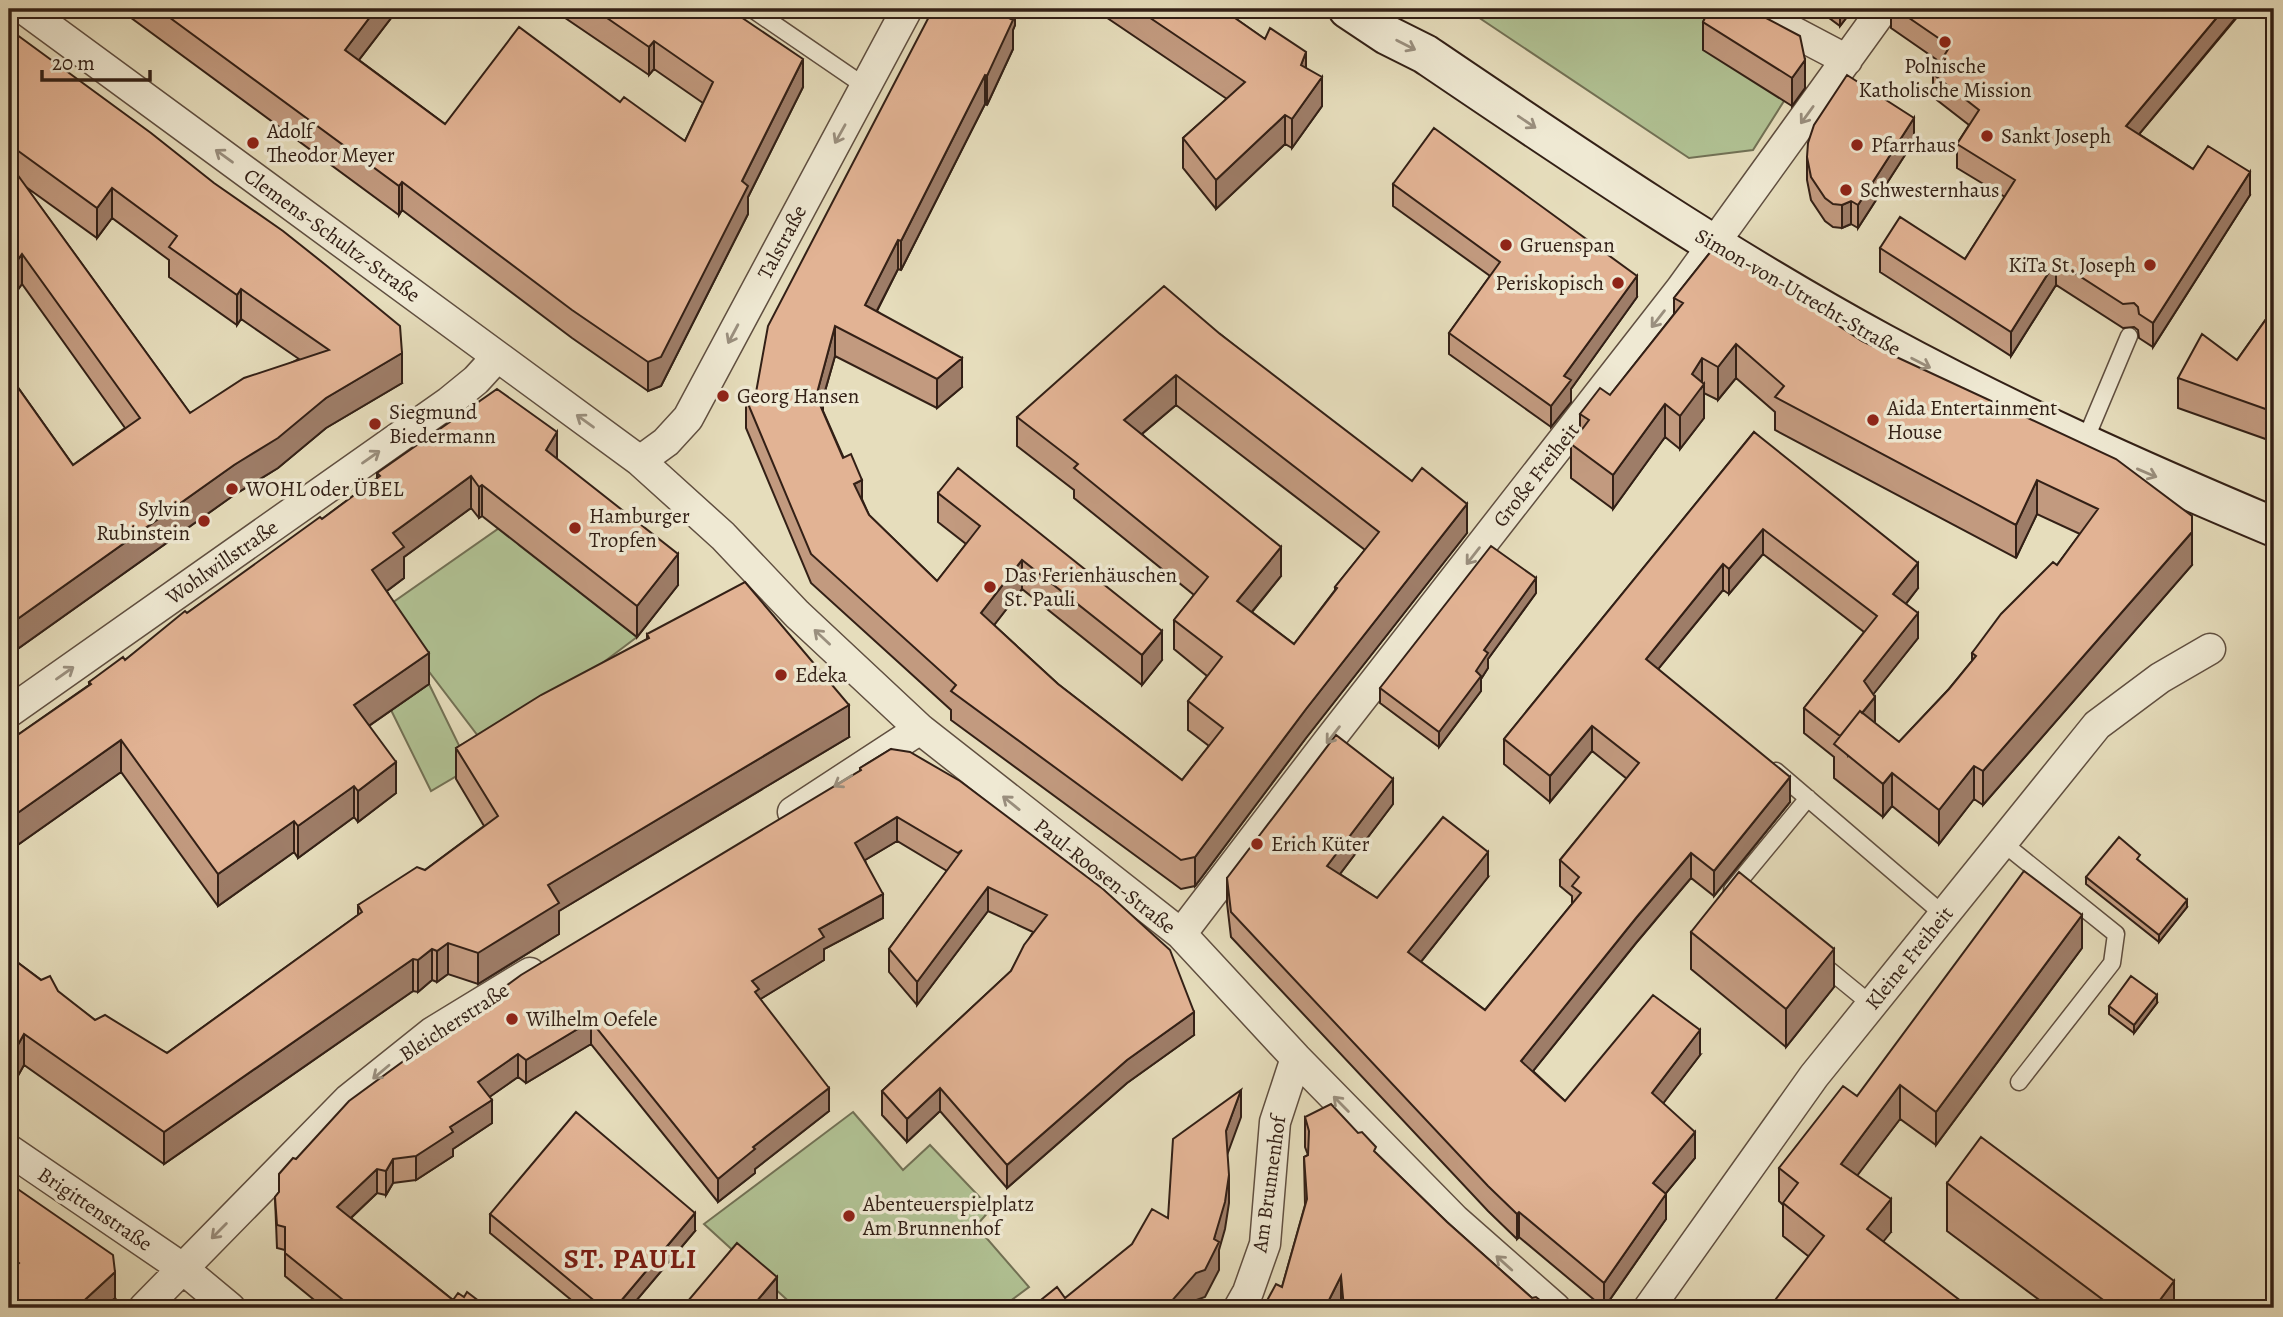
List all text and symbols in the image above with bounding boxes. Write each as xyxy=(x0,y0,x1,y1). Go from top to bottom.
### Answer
marker: Polnische Katholische Mission xyxy=(1937,34,1953,50)
scale bar xyxy=(42,38,150,82)
one-way arrow xyxy=(1395,38,1416,52)
text: 20 m xyxy=(52,49,95,77)
place label: Polnische Katholische Mission xyxy=(1859,52,2031,104)
one-way arrow xyxy=(1799,105,1814,123)
one-way arrow xyxy=(1517,115,1536,129)
place label: Adolf Theodor Meyer xyxy=(266,117,395,169)
place label: Sankt Joseph xyxy=(2001,122,2111,150)
one-way arrow xyxy=(833,123,847,143)
marker: Sankt Joseph xyxy=(1979,128,1995,144)
place label: Pfarrhaus xyxy=(1871,131,1956,159)
marker: Adolf Theodor Meyer xyxy=(245,135,261,151)
marker: Pfarrhaus xyxy=(1849,137,1865,153)
one-way arrow xyxy=(215,149,234,163)
street label: Clemens-Schultz-Straße xyxy=(238,161,426,309)
place label: Schwesternhaus xyxy=(1860,176,1999,204)
marker: Schwesternhaus xyxy=(1838,182,1854,198)
street label: Talstraße xyxy=(751,200,813,284)
street label: Simon-von-Utrecht-Straße xyxy=(1690,222,1906,362)
place label: Gruenspan xyxy=(1520,231,1615,259)
marker: Gruenspan xyxy=(1498,237,1514,253)
place label: KiTa St. Joseph xyxy=(2008,251,2136,279)
marker: KiTa St. Joseph xyxy=(2142,257,2158,273)
place label: Periskopisch xyxy=(1496,269,1604,297)
marker: Periskopisch xyxy=(1610,275,1626,291)
one-way arrow xyxy=(1651,309,1666,328)
one-way arrow xyxy=(726,323,739,344)
one-way arrow xyxy=(1910,356,1931,370)
place label: Georg Hansen xyxy=(737,382,859,410)
marker: Georg Hansen xyxy=(715,388,731,404)
place label: Aida Entertainment House xyxy=(1886,394,2057,446)
place label: Siegmund Biedermann xyxy=(389,398,496,450)
marker: Aida Entertainment House xyxy=(1865,412,1881,428)
one-way arrow xyxy=(576,414,595,428)
marker: Siegmund Biedermann xyxy=(367,416,383,432)
street label: Große Freiheit xyxy=(1487,417,1585,533)
one-way arrow xyxy=(361,450,380,464)
one-way arrow xyxy=(2136,467,2157,480)
place label: WOHL oder ÜBEL xyxy=(245,475,404,503)
marker: WOHL oder ÜBEL xyxy=(224,481,240,497)
place label: Sylvin Rubinstein xyxy=(96,495,190,547)
place label: Hamburger Tropfen xyxy=(589,502,690,554)
street label: Wohlwillstraße xyxy=(160,513,284,611)
marker: Sylvin Rubinstein xyxy=(196,513,212,529)
marker: Hamburger Tropfen xyxy=(567,520,583,536)
one-way arrow xyxy=(1465,546,1480,565)
place label: Das Ferienhäuschen St. Pauli xyxy=(1004,561,1177,613)
marker: Das Ferienhäuschen St. Pauli xyxy=(982,579,998,595)
one-way arrow xyxy=(813,629,830,646)
place label: Edeka xyxy=(795,661,848,689)
one-way arrow xyxy=(55,666,74,680)
marker: Edeka xyxy=(773,667,789,683)
one-way arrow xyxy=(1325,726,1340,744)
one-way arrow xyxy=(833,774,853,788)
one-way arrow xyxy=(1003,795,1021,810)
street label: Paul-Roosen-Straße xyxy=(1028,812,1182,940)
place label: Erich Küter xyxy=(1271,830,1370,858)
marker: Erich Küter xyxy=(1249,836,1265,852)
street label: Kleine Freiheit xyxy=(1859,900,1959,1016)
street label: Bleicherstraße xyxy=(394,976,514,1068)
place label: Wilhelm Oefele xyxy=(525,1005,658,1033)
marker: Wilhelm Oefele xyxy=(504,1011,520,1027)
one-way arrow xyxy=(373,1064,391,1080)
one-way arrow xyxy=(1333,1096,1350,1113)
street label: Am Brunnenhof xyxy=(1245,1111,1293,1255)
street label: Brigittenstraße xyxy=(32,1160,158,1258)
place label: Abenteuerspielplatz Am Brunnenhof xyxy=(862,1190,1034,1242)
marker: Abenteuerspielplatz Am Brunnenhof xyxy=(841,1208,857,1224)
one-way arrow xyxy=(210,1222,227,1239)
district label: ST. PAULI xyxy=(564,1240,698,1278)
one-way arrow xyxy=(1495,1255,1513,1271)

